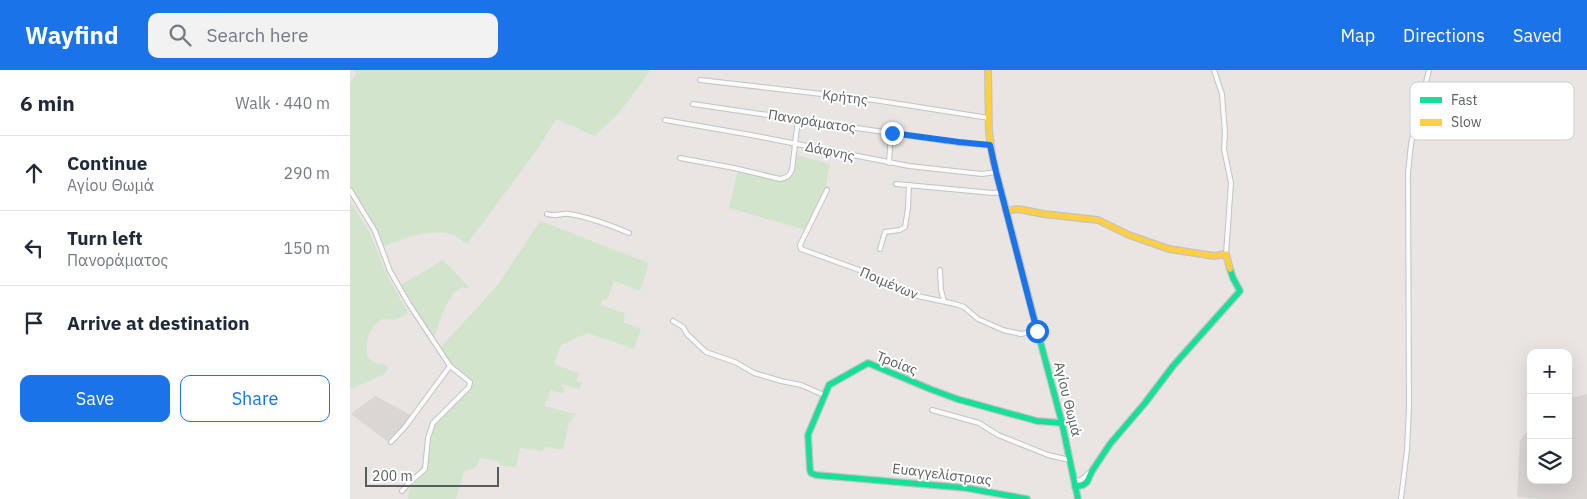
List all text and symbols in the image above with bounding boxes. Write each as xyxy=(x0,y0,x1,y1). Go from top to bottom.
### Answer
search box xyxy=(148,13,498,58)
text: Wayfind xyxy=(25,19,118,51)
icon: search xyxy=(166,21,194,49)
text: Search here xyxy=(206,23,308,47)
text: Map xyxy=(1340,24,1375,47)
text: Directions xyxy=(1403,24,1485,47)
text: Saved xyxy=(1513,24,1562,47)
legend xyxy=(1410,82,1574,140)
street label: Κρήτης xyxy=(821,85,869,109)
text: 6 min xyxy=(20,89,75,117)
text: Fast xyxy=(1451,91,1477,109)
text: Walk · 440 m xyxy=(235,93,330,113)
street label: Πανοράματος xyxy=(767,105,857,137)
text: Slow xyxy=(1451,113,1482,131)
route end xyxy=(881,122,904,145)
street label: Δάφνης xyxy=(804,137,857,165)
text: Continue xyxy=(67,151,147,175)
icon: ahead xyxy=(20,159,48,187)
text: 290 m xyxy=(283,163,330,183)
text: Αγίου Θωμά xyxy=(67,175,154,195)
text: Turn left xyxy=(67,226,143,250)
icon: left xyxy=(20,234,48,262)
text: 150 m xyxy=(283,238,330,258)
text: Πανοράματος xyxy=(67,250,168,270)
street label: Ποιμένων xyxy=(857,263,921,303)
icon: arrive xyxy=(20,309,48,337)
text: Arrive at destination xyxy=(67,311,250,335)
route start xyxy=(1026,320,1049,343)
street label: Τροίας xyxy=(874,347,920,379)
map controls xyxy=(1527,349,1572,484)
button: + xyxy=(1527,349,1572,394)
street label: Αγίου Θωμά xyxy=(1050,360,1086,438)
button: Save xyxy=(20,375,170,422)
button: Share xyxy=(180,375,330,422)
button: − xyxy=(1527,394,1572,439)
button: layers xyxy=(1527,439,1572,484)
street label: Ευαγγελίστριας xyxy=(891,459,993,489)
scale bar xyxy=(365,464,499,487)
text: 200 m xyxy=(372,467,413,485)

